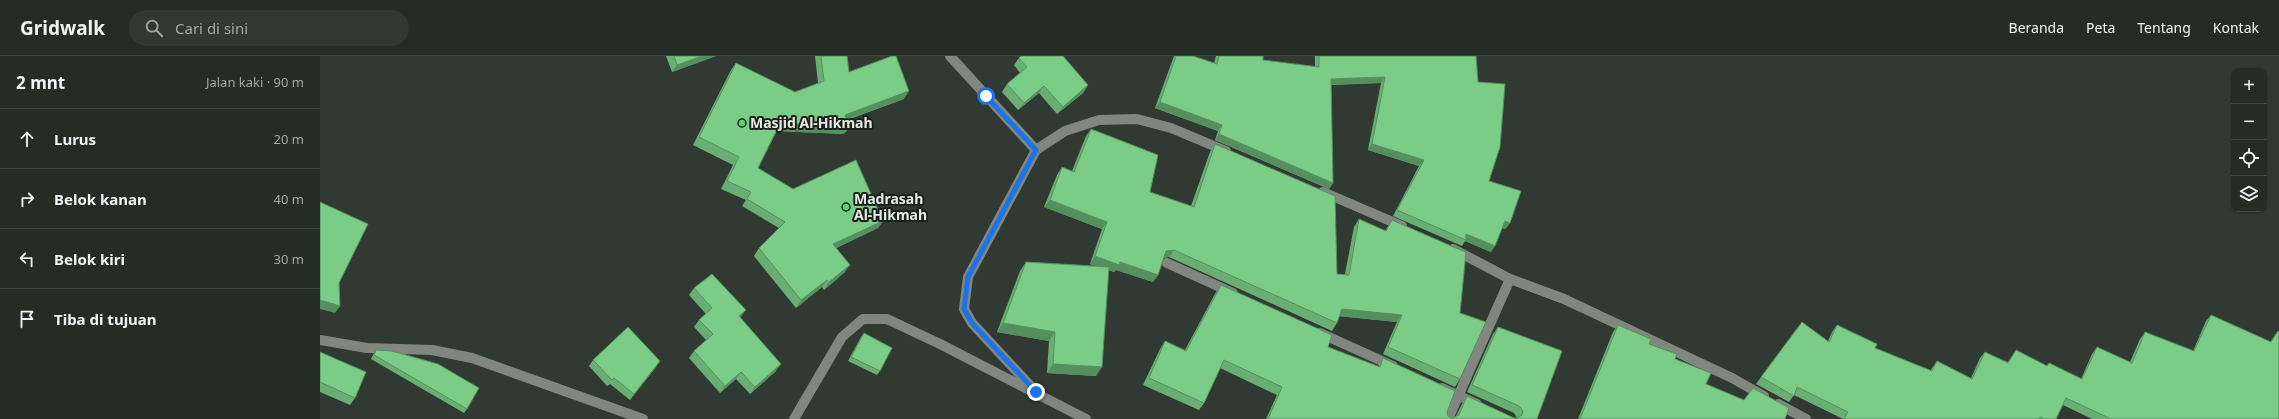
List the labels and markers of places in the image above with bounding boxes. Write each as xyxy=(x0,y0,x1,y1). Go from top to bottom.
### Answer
place label: Masjid Al-Hikmah xyxy=(750,113,873,132)
marker: Masjid Al-Hikmah xyxy=(737,118,747,128)
place label: Madrasah Al-Hikmah xyxy=(854,189,927,224)
marker: Madrasah Al-Hikmah xyxy=(841,202,851,212)

